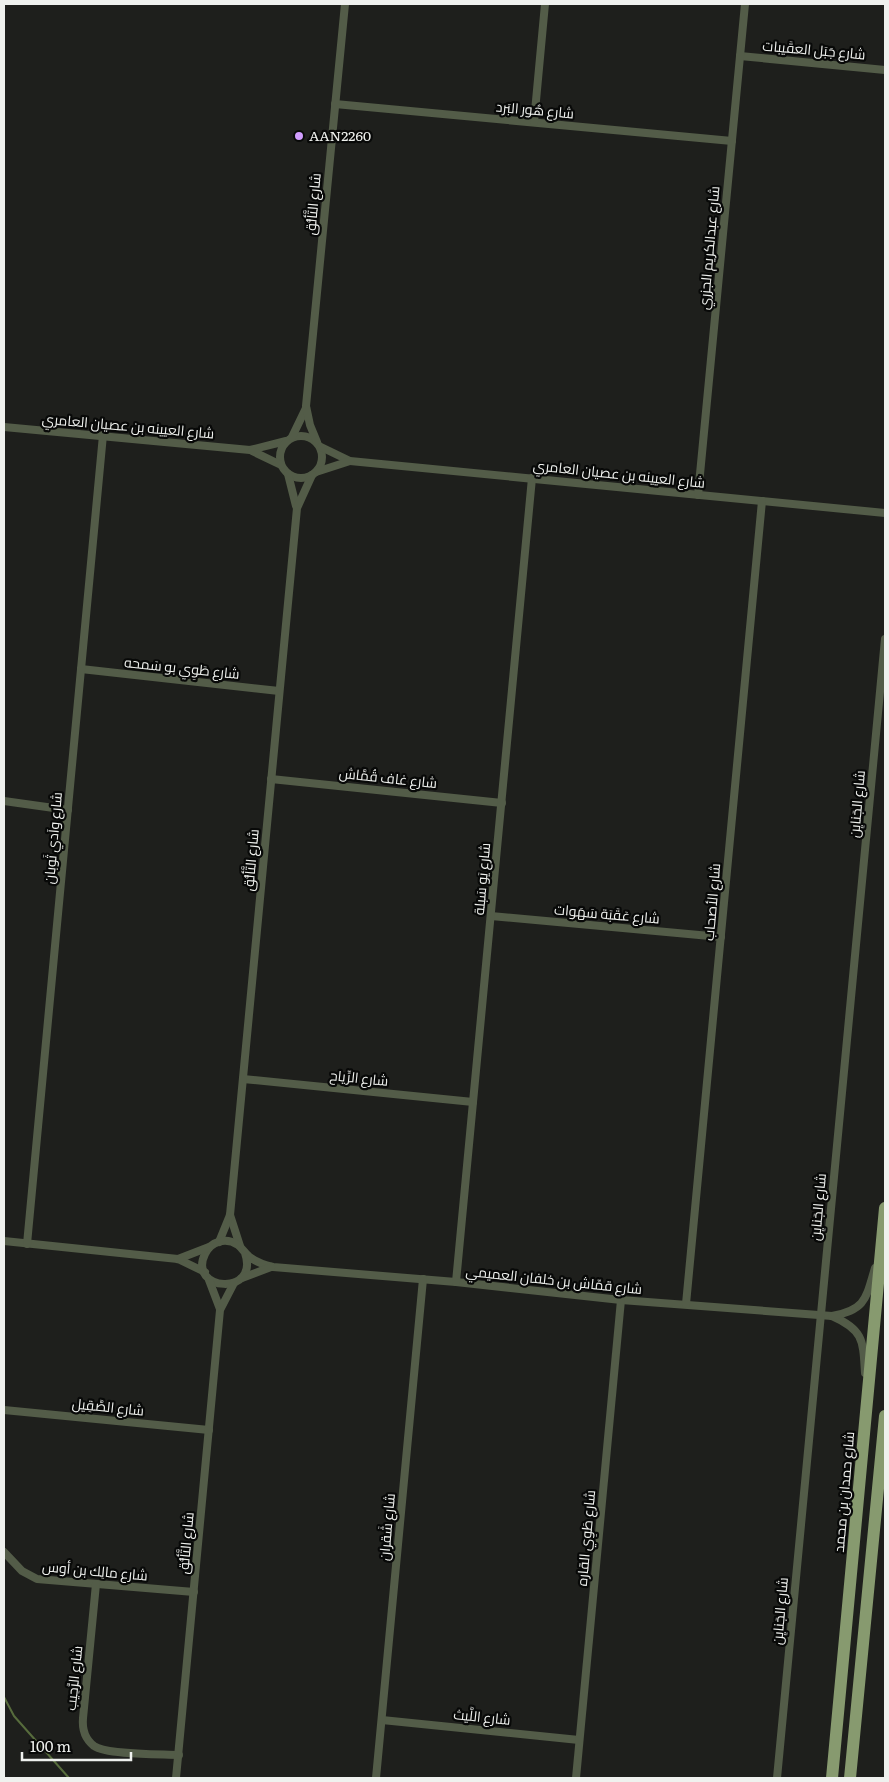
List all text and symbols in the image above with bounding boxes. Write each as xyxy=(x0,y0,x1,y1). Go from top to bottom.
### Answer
street label: شارع جَبَل العقَيبات xyxy=(762,35,866,63)
street label: شارع هُور البَرد xyxy=(495,96,575,122)
place label: AAN2260 xyxy=(309,125,371,145)
marker: AAN2260 xyxy=(293,130,305,142)
street label: شارع التَّألُّق xyxy=(299,172,325,236)
street label: شارع عبدالكريم الجزري xyxy=(693,185,726,311)
street label: شارع العيينه بن عصيان العامري xyxy=(41,408,215,445)
street label: شارع العيينه بن عصيان العامري xyxy=(532,454,706,495)
street label: شارع طَوِي بو سَمحه xyxy=(123,651,241,686)
street label: شارع غاف قُمَّاش xyxy=(338,762,438,792)
street label: شارع الجَنايِن xyxy=(843,769,869,839)
street label: شارع واَدي ثَوبان xyxy=(38,791,69,885)
street label: شارع التَّألُّق xyxy=(237,828,263,892)
street label: شارع يَو سَبلة xyxy=(468,842,494,916)
street label: شارع الأصحاب xyxy=(698,862,724,942)
street label: شارع عَقَبَة سَهَوات xyxy=(553,898,661,928)
street label: شارع الرِّياح xyxy=(329,1064,389,1090)
street label: شارع الجَنايِن xyxy=(804,1172,830,1242)
street label: شارع قمّاش بن خلفان العميمي xyxy=(465,1260,643,1301)
street label: شارع الصَّقِيل xyxy=(71,1392,145,1420)
street label: شارع حمدان بن محمد xyxy=(828,1431,858,1553)
street label: شارع طَوِي القاره xyxy=(571,1489,602,1587)
street label: شارع شَقران xyxy=(373,1492,399,1562)
street label: شارع التَّألُّق xyxy=(172,1511,198,1575)
street label: شارع مالِك بن أوس xyxy=(42,1555,149,1585)
street label: شارع الجَنايِن xyxy=(766,1576,792,1646)
street label: شارع الرَّحِيب xyxy=(60,1644,86,1711)
street label: شارع اللَّيث xyxy=(453,1703,512,1729)
scale bar xyxy=(22,1730,131,1762)
text: 100 m xyxy=(30,1734,71,1757)

